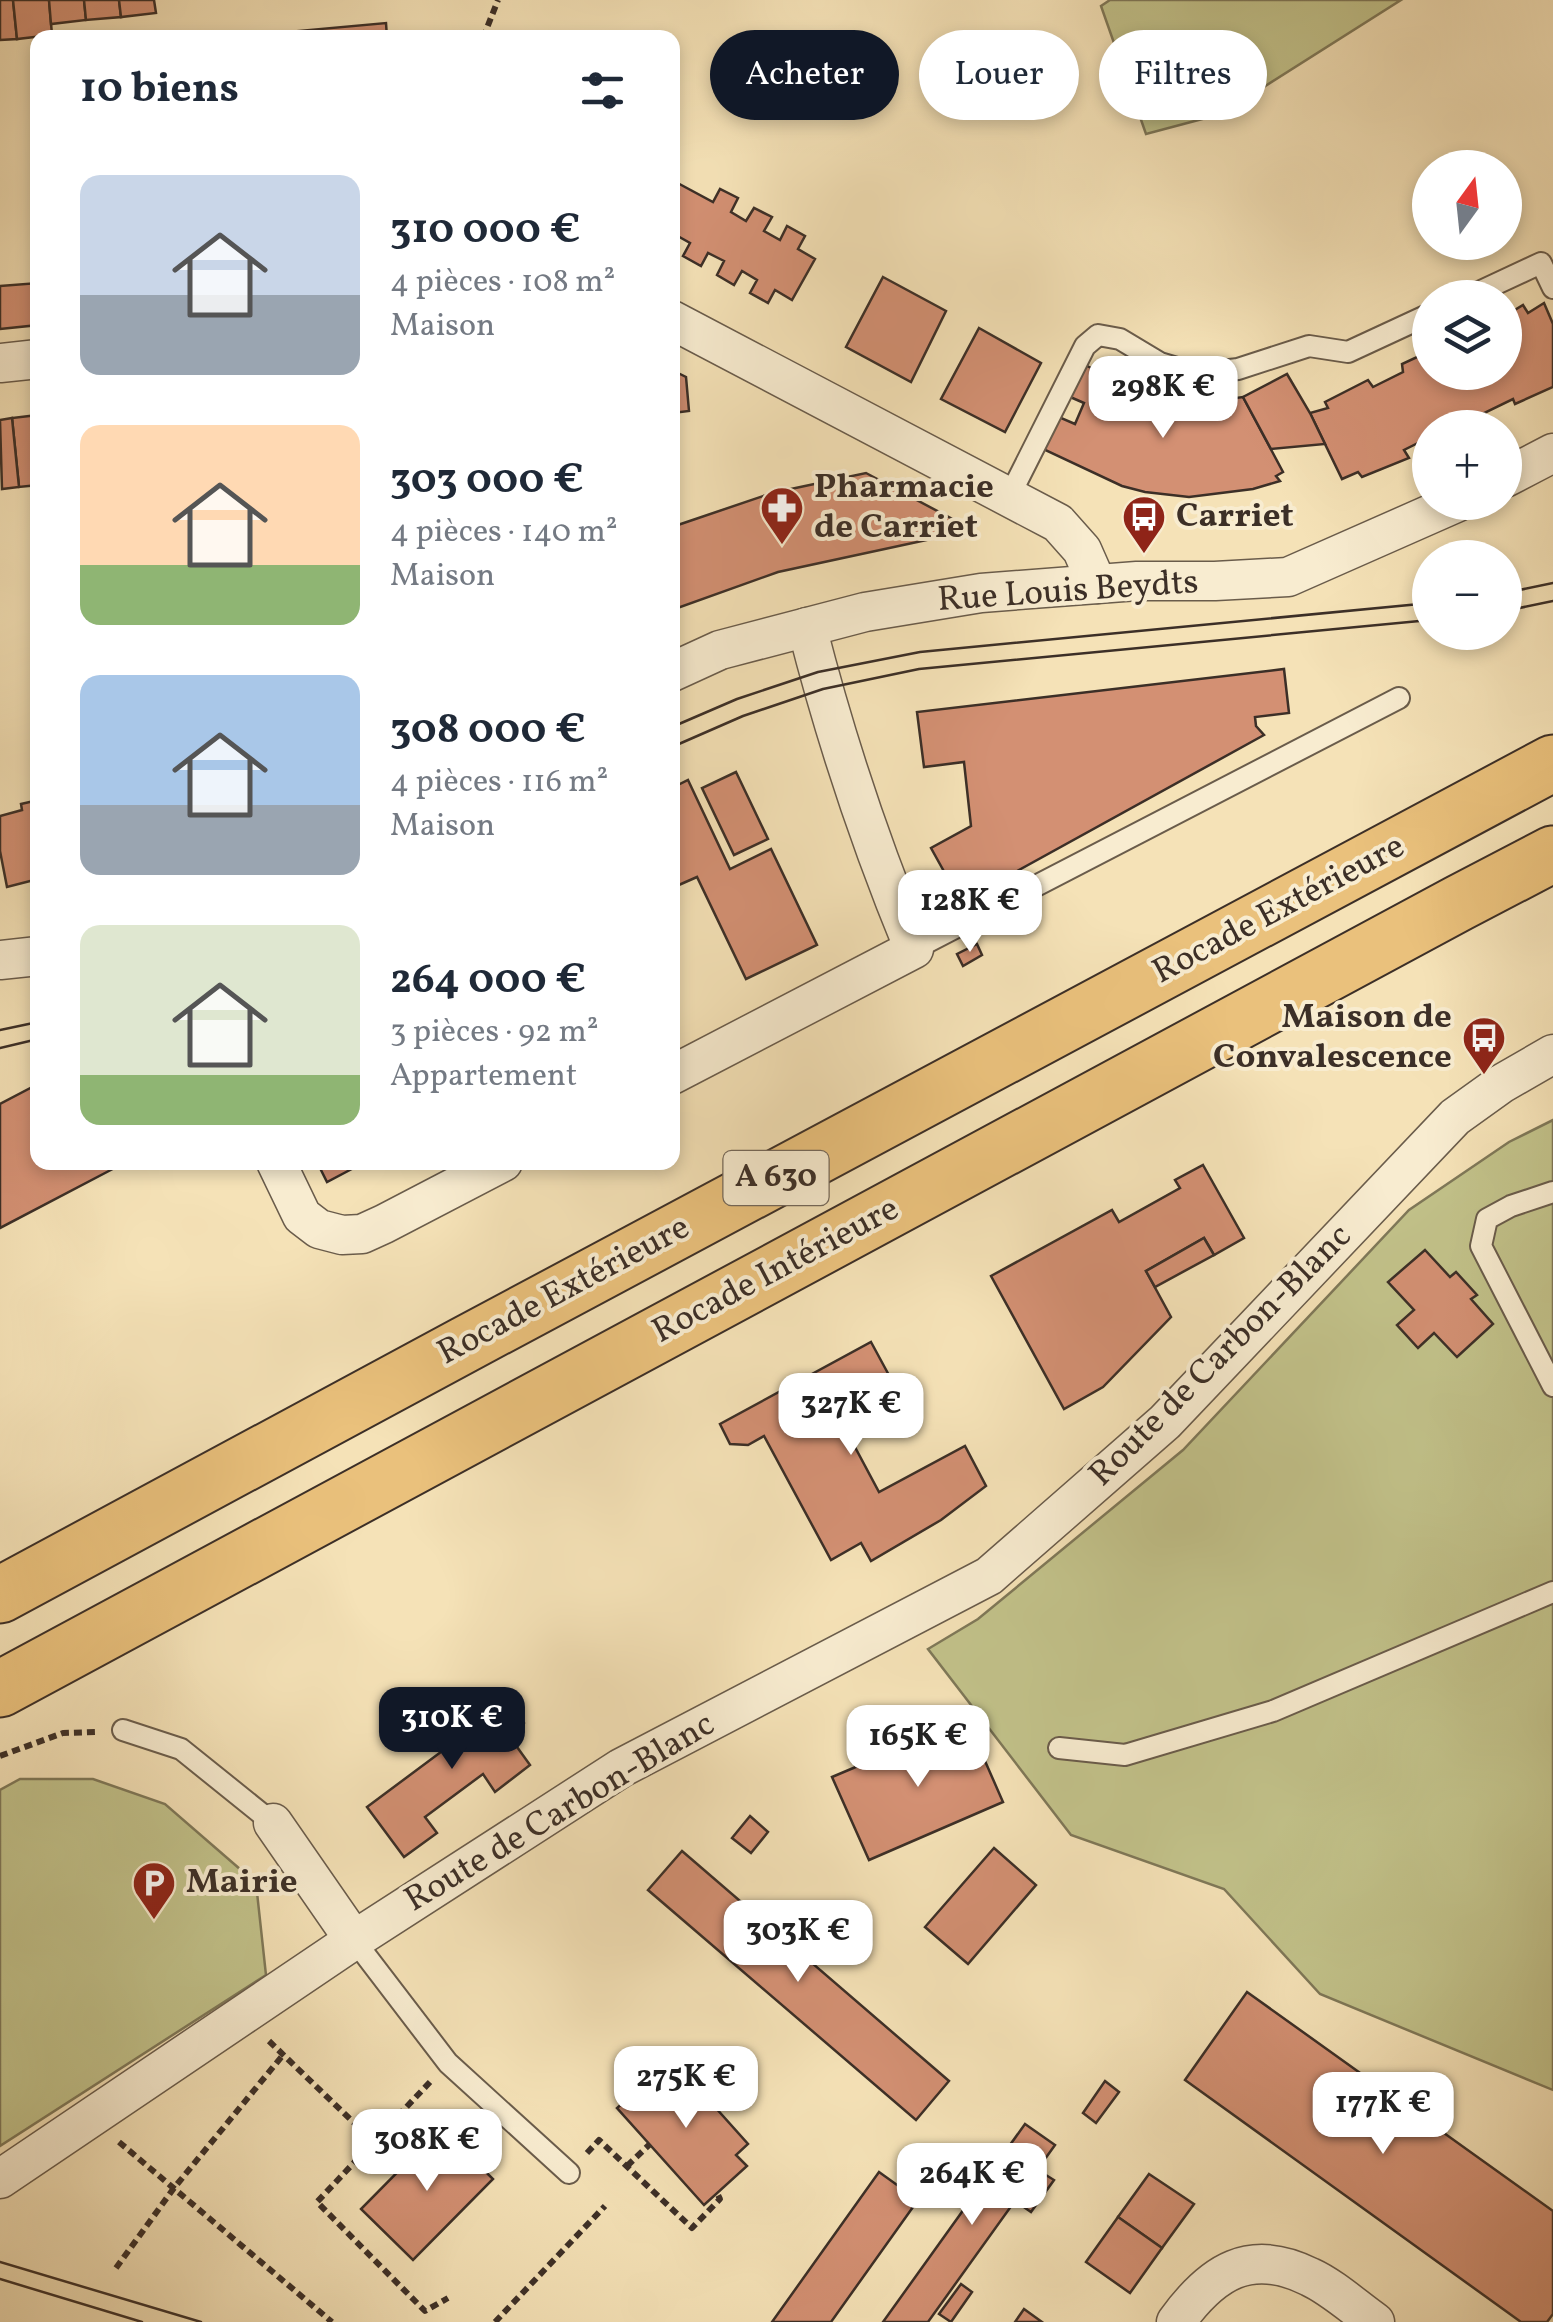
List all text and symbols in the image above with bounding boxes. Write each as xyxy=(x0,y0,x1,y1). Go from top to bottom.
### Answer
chip: Acheter xyxy=(710,30,899,120)
chip: Louer xyxy=(919,30,1079,120)
chip: Filtres xyxy=(1099,30,1267,120)
text: 10 biens xyxy=(80,61,239,120)
icon: filters xyxy=(575,63,630,118)
north arrow xyxy=(1412,150,1522,260)
map controls xyxy=(1412,150,1522,650)
text: 310 000 € xyxy=(390,202,580,261)
icon: home xyxy=(160,215,280,335)
text: 4 pièces · 108 m² xyxy=(390,261,615,305)
button: layers xyxy=(1412,280,1522,390)
text: Maison xyxy=(390,305,495,349)
pin: 298K € xyxy=(1082,356,1244,441)
text: 298K € xyxy=(1111,366,1215,410)
button: + xyxy=(1412,410,1522,520)
text: 303 000 € xyxy=(390,452,584,511)
place label: Pharmacie de Carriet xyxy=(814,464,994,552)
icon: home xyxy=(160,465,280,585)
pharmacy icon: Pharmacie de Carriet xyxy=(759,485,805,546)
place label: Carriet xyxy=(1176,493,1294,541)
bus stop icon: Carriet xyxy=(1121,494,1167,555)
text: 4 pièces · 140 m² xyxy=(390,511,618,555)
button: − xyxy=(1412,540,1522,650)
text: Maison xyxy=(390,555,495,599)
street label: Rue Louis Beydts xyxy=(936,559,1200,625)
text: 308 000 € xyxy=(390,702,586,761)
icon: home xyxy=(160,715,280,835)
text: 4 pièces · 116 m² xyxy=(390,761,608,805)
text: Maison xyxy=(390,805,495,849)
street label: Rocade Extérieure xyxy=(1145,823,1413,997)
pin: 128K € xyxy=(889,870,1051,955)
text: 128K € xyxy=(920,880,1020,924)
text: 264 000 € xyxy=(390,952,586,1011)
icon: home xyxy=(160,965,280,1085)
place label: Maison de Convalescence xyxy=(1213,994,1452,1082)
text: 3 pièces · 92 m² xyxy=(390,1011,599,1055)
bus stop icon: Maison de Convalescence xyxy=(1461,1015,1507,1076)
text: Appartement xyxy=(390,1055,577,1099)
road number: A 630 xyxy=(724,1151,828,1205)
street label: Rocade Intérieure xyxy=(644,1186,908,1356)
street label: Rocade Extérieure xyxy=(430,1204,698,1378)
street label: Route de Carbon-Blanc xyxy=(1079,1214,1363,1498)
pin: 327K € xyxy=(770,1373,932,1458)
text: 327K € xyxy=(800,1383,902,1427)
pin: 310K € xyxy=(371,1687,533,1772)
text: 310K € xyxy=(401,1697,503,1741)
street label: Route de Carbon-Blanc xyxy=(396,1701,724,1925)
pin: 165K € xyxy=(837,1705,999,1790)
text: 165K € xyxy=(869,1715,967,1759)
place label: Mairie xyxy=(186,1859,298,1907)
parking icon: Mairie xyxy=(131,1860,177,1921)
pin: 303K € xyxy=(717,1900,879,1985)
text: 303K € xyxy=(746,1910,850,1954)
pin: 275K € xyxy=(605,2046,767,2131)
text: 275K € xyxy=(636,2056,736,2100)
pin: 177K € xyxy=(1302,2072,1464,2157)
text: 177K € xyxy=(1335,2082,1431,2126)
pin: 308K € xyxy=(346,2109,508,2194)
text: 308K € xyxy=(374,2119,480,2163)
pin: 264K € xyxy=(891,2143,1053,2228)
text: 264K € xyxy=(919,2153,1025,2197)

